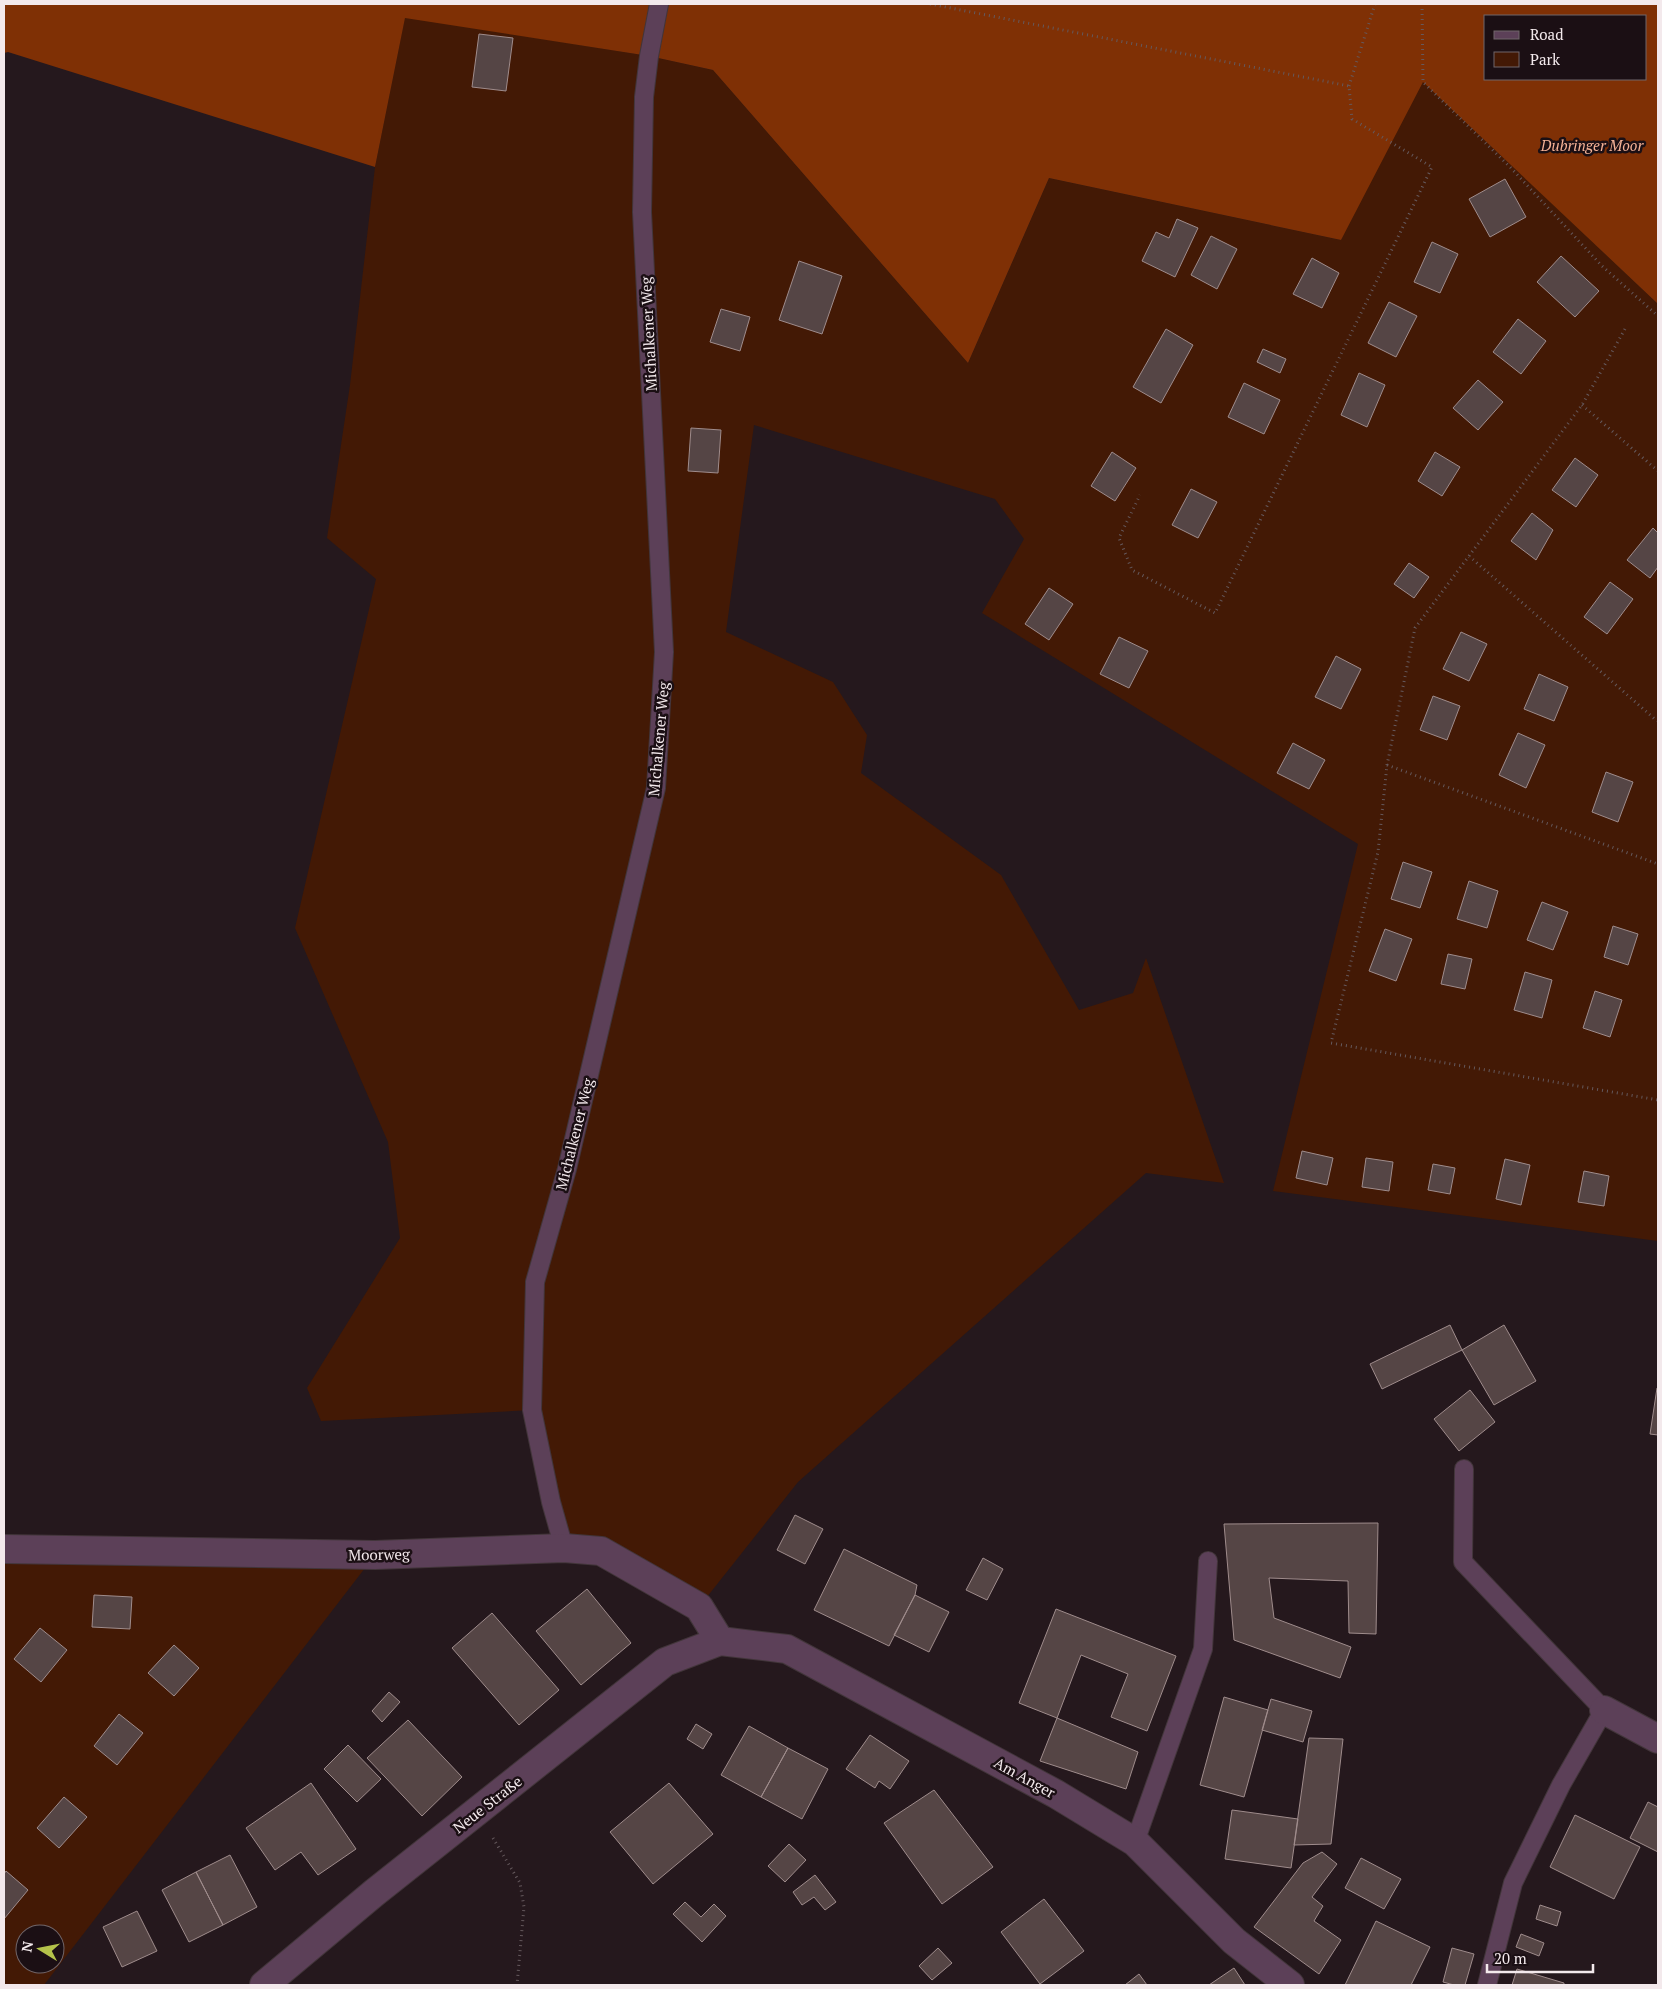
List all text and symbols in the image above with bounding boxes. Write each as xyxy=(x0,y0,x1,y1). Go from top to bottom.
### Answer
legend xyxy=(1484,15,1647,80)
text: Road xyxy=(1530,24,1563,44)
text: Park xyxy=(1530,49,1560,69)
park label: Dubringer Moor xyxy=(1540,135,1644,155)
street label: Michalkener Weg xyxy=(635,275,661,392)
street label: Michalkener Weg xyxy=(643,680,673,797)
street label: Michalkener Weg xyxy=(550,1075,598,1192)
street label: Moorweg xyxy=(348,1543,411,1565)
street label: Am Anger xyxy=(991,1752,1059,1802)
street label: Neue Straße xyxy=(448,1771,526,1837)
north arrow xyxy=(15,1924,65,1974)
text: N xyxy=(16,1939,37,1954)
scale bar xyxy=(1487,1942,1593,1974)
text: 20 m xyxy=(1494,1948,1527,1968)

